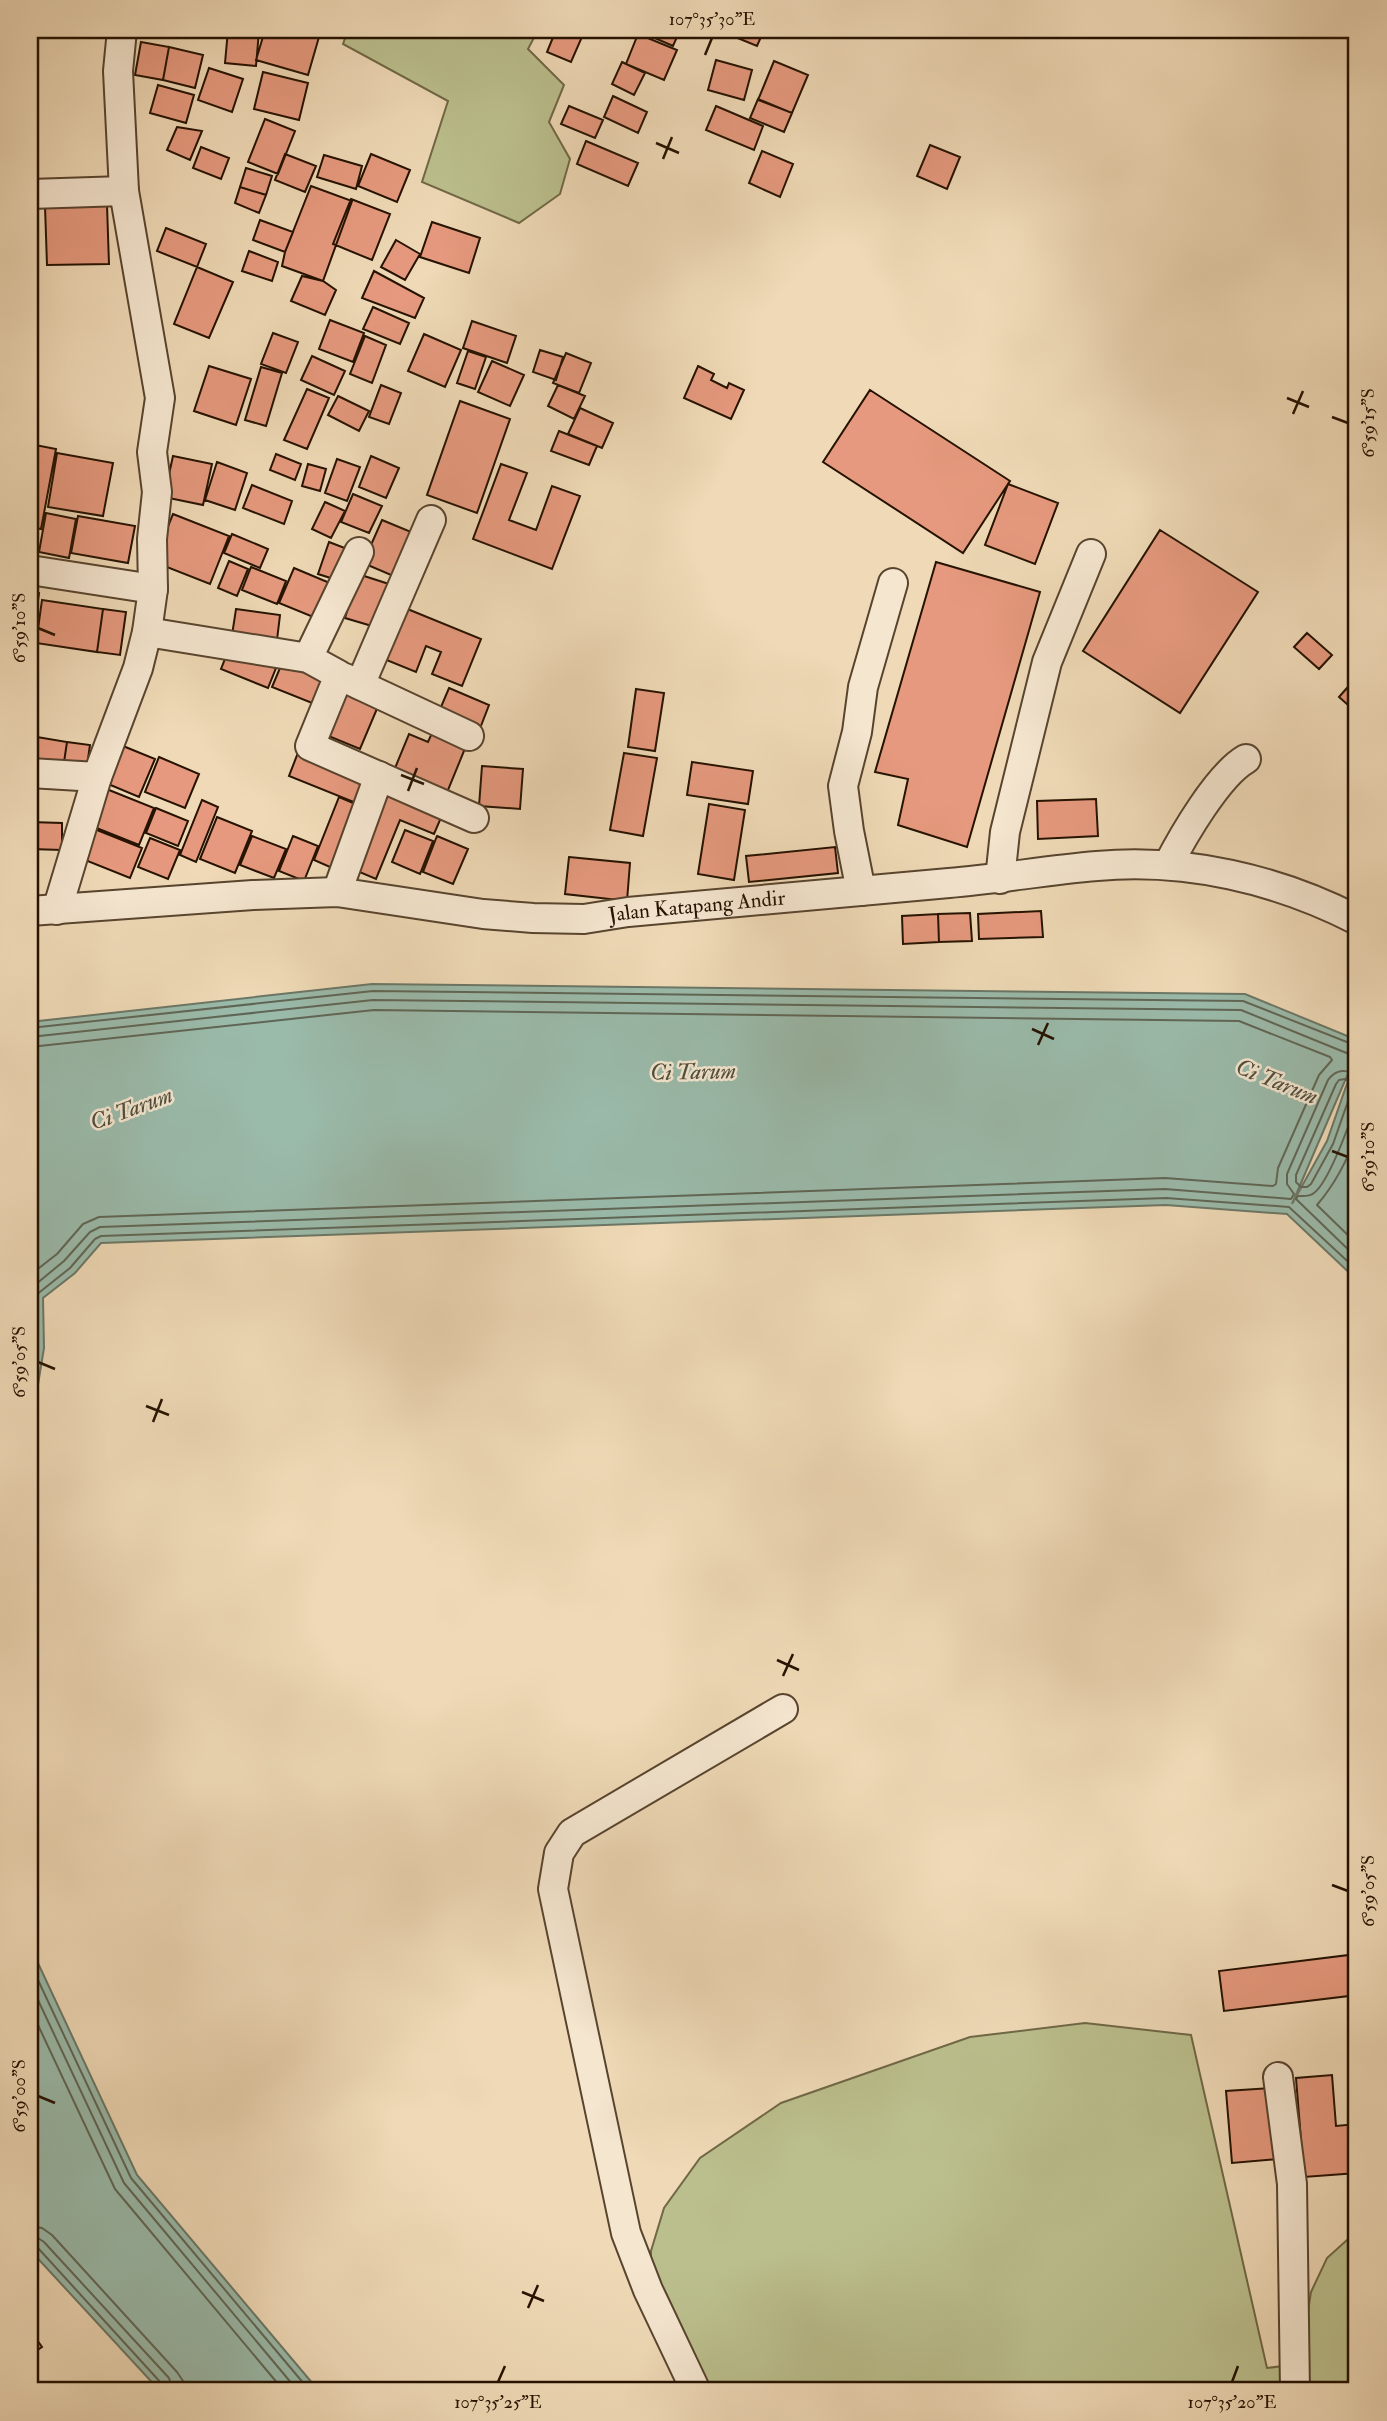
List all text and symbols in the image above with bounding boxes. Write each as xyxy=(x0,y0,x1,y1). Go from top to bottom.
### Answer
text: 107°35'30"E xyxy=(669,8,755,31)
text: 6°59'15"S xyxy=(1357,388,1380,458)
text: 6°59'10"S xyxy=(8,593,31,663)
street label: Jalan Katapang Andir xyxy=(605,884,787,929)
water label: Ci Tarum xyxy=(1232,1052,1322,1111)
water label: Ci Tarum xyxy=(650,1056,736,1087)
water label: Ci Tarum xyxy=(86,1080,177,1137)
text: 6°59'10"S xyxy=(1357,1122,1380,1192)
text: 6°59'05"S xyxy=(8,1326,31,1398)
text: 6°59'05"S xyxy=(1357,1855,1380,1927)
text: 6°59'00"S xyxy=(8,2059,31,2133)
text: 107°35'25"E xyxy=(454,2391,542,2414)
text: 107°35'20"E xyxy=(1188,2391,1276,2414)

